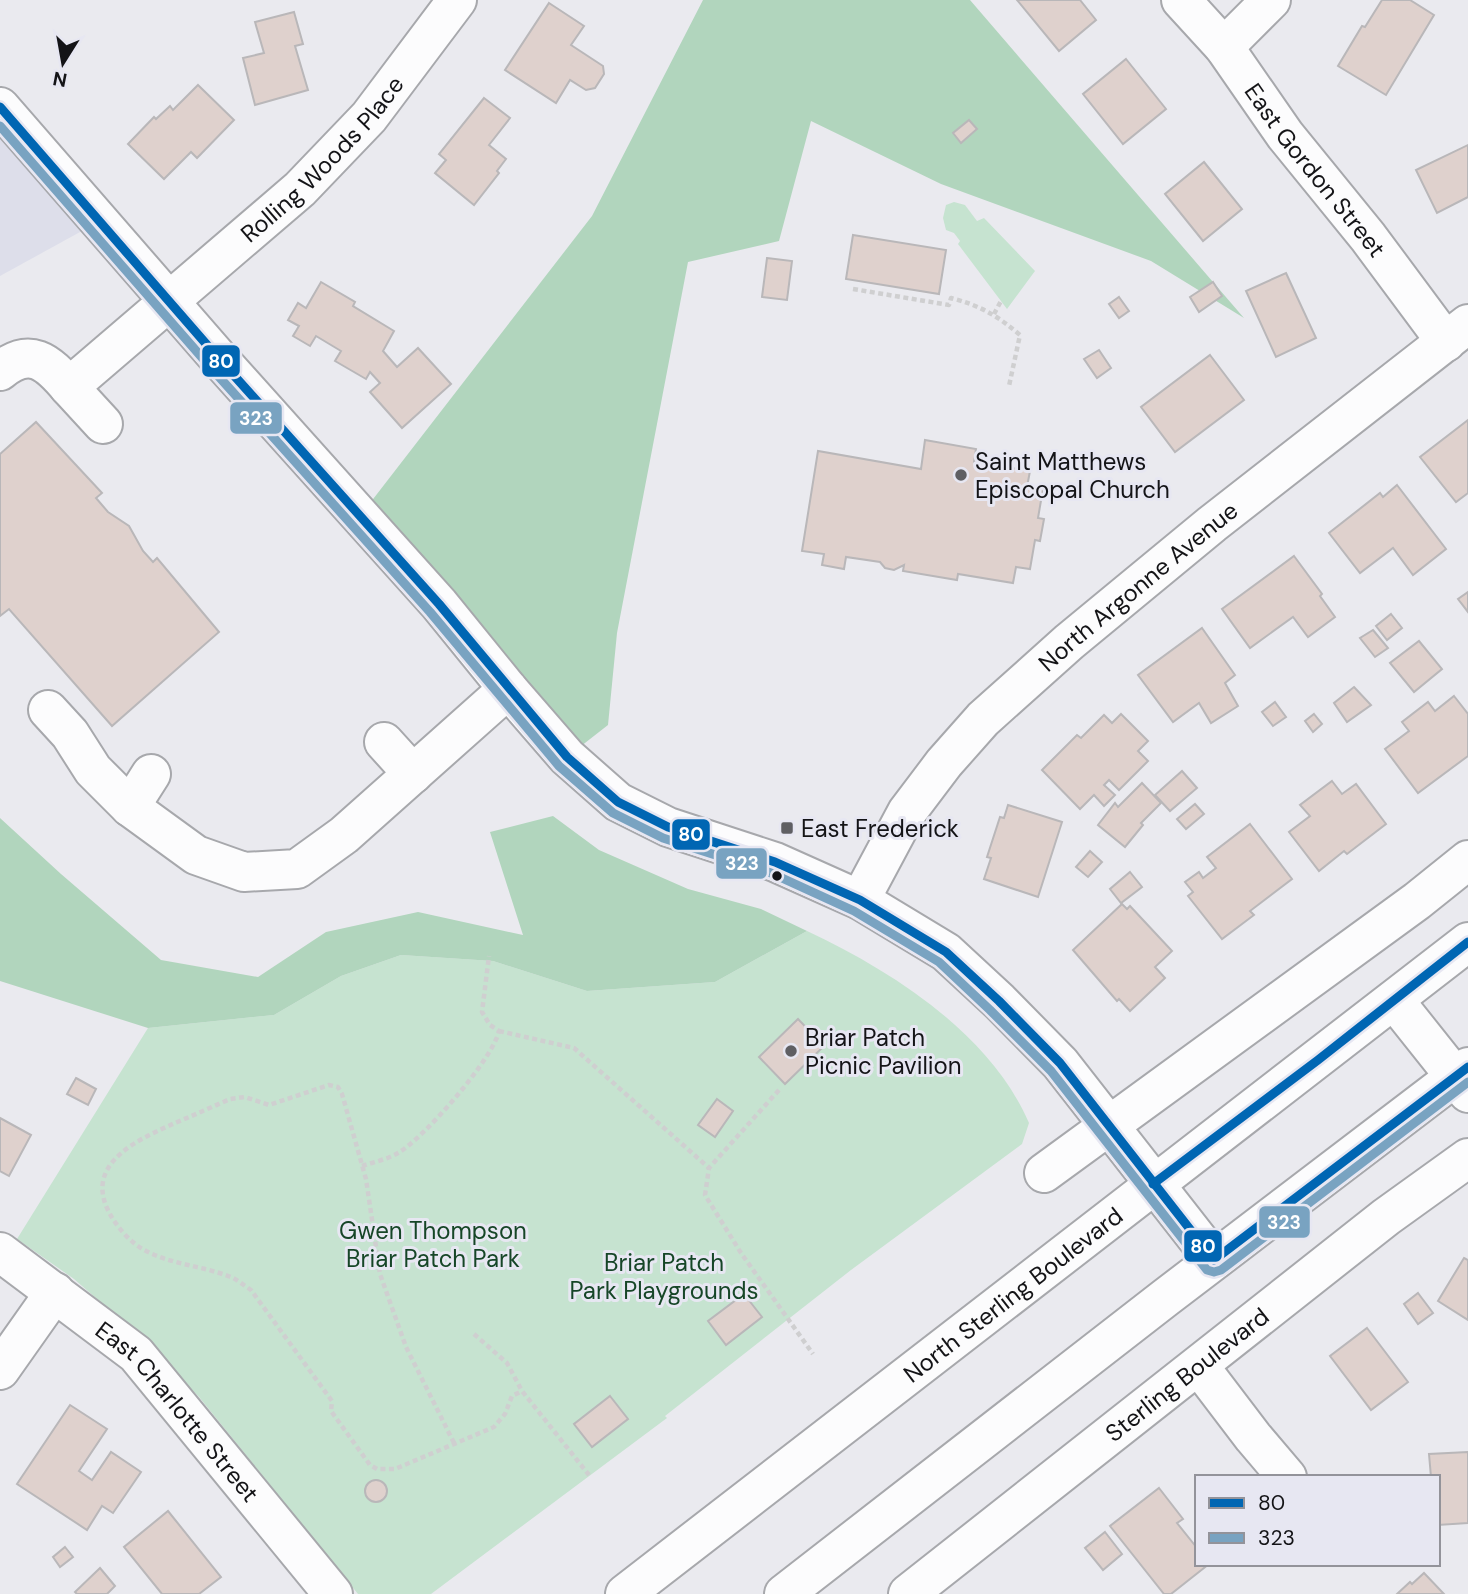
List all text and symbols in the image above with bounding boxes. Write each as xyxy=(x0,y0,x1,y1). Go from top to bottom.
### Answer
north arrow xyxy=(28,28,98,98)
text: N xyxy=(51,66,69,93)
street label: Rolling Woods Place xyxy=(234,69,410,249)
street label: East Gordon Street xyxy=(1238,77,1393,263)
line badge: 80 xyxy=(201,344,241,378)
text: 80 xyxy=(208,349,234,374)
line badge: 323 xyxy=(229,401,283,435)
text: 323 xyxy=(239,406,273,431)
place label: Saint Matthews Episcopal Church xyxy=(975,446,1170,505)
marker: Saint Matthews Episcopal Church xyxy=(953,467,969,483)
street label: North Argonne Avenue xyxy=(1031,494,1244,678)
place label: East Frederick xyxy=(801,813,959,844)
line badge: 80 xyxy=(671,818,711,851)
marker: East Frederick xyxy=(779,820,795,836)
text: 80 xyxy=(678,822,704,847)
line badge: 323 xyxy=(715,847,768,880)
text: 323 xyxy=(725,851,759,876)
unlabelled marker xyxy=(770,869,784,883)
place label: Briar Patch Picnic Pavilion xyxy=(805,1022,962,1081)
marker: Briar Patch Picnic Pavilion xyxy=(783,1043,799,1059)
street label: North Sterling Boulevard xyxy=(897,1200,1129,1389)
line badge: 323 xyxy=(1258,1205,1311,1239)
text: 323 xyxy=(1267,1210,1301,1235)
park label: Gwen Thompson Briar Patch Park xyxy=(339,1215,527,1274)
line badge: 80 xyxy=(1183,1229,1223,1263)
text: 80 xyxy=(1190,1234,1216,1259)
park label: Briar Patch Park Playgrounds xyxy=(569,1247,759,1306)
street label: Sterling Boulevard xyxy=(1099,1300,1275,1448)
street label: East Charlotte Street xyxy=(90,1314,266,1508)
legend xyxy=(1195,1475,1440,1566)
text: 80 xyxy=(1258,1489,1285,1517)
text: 323 xyxy=(1258,1524,1295,1552)

